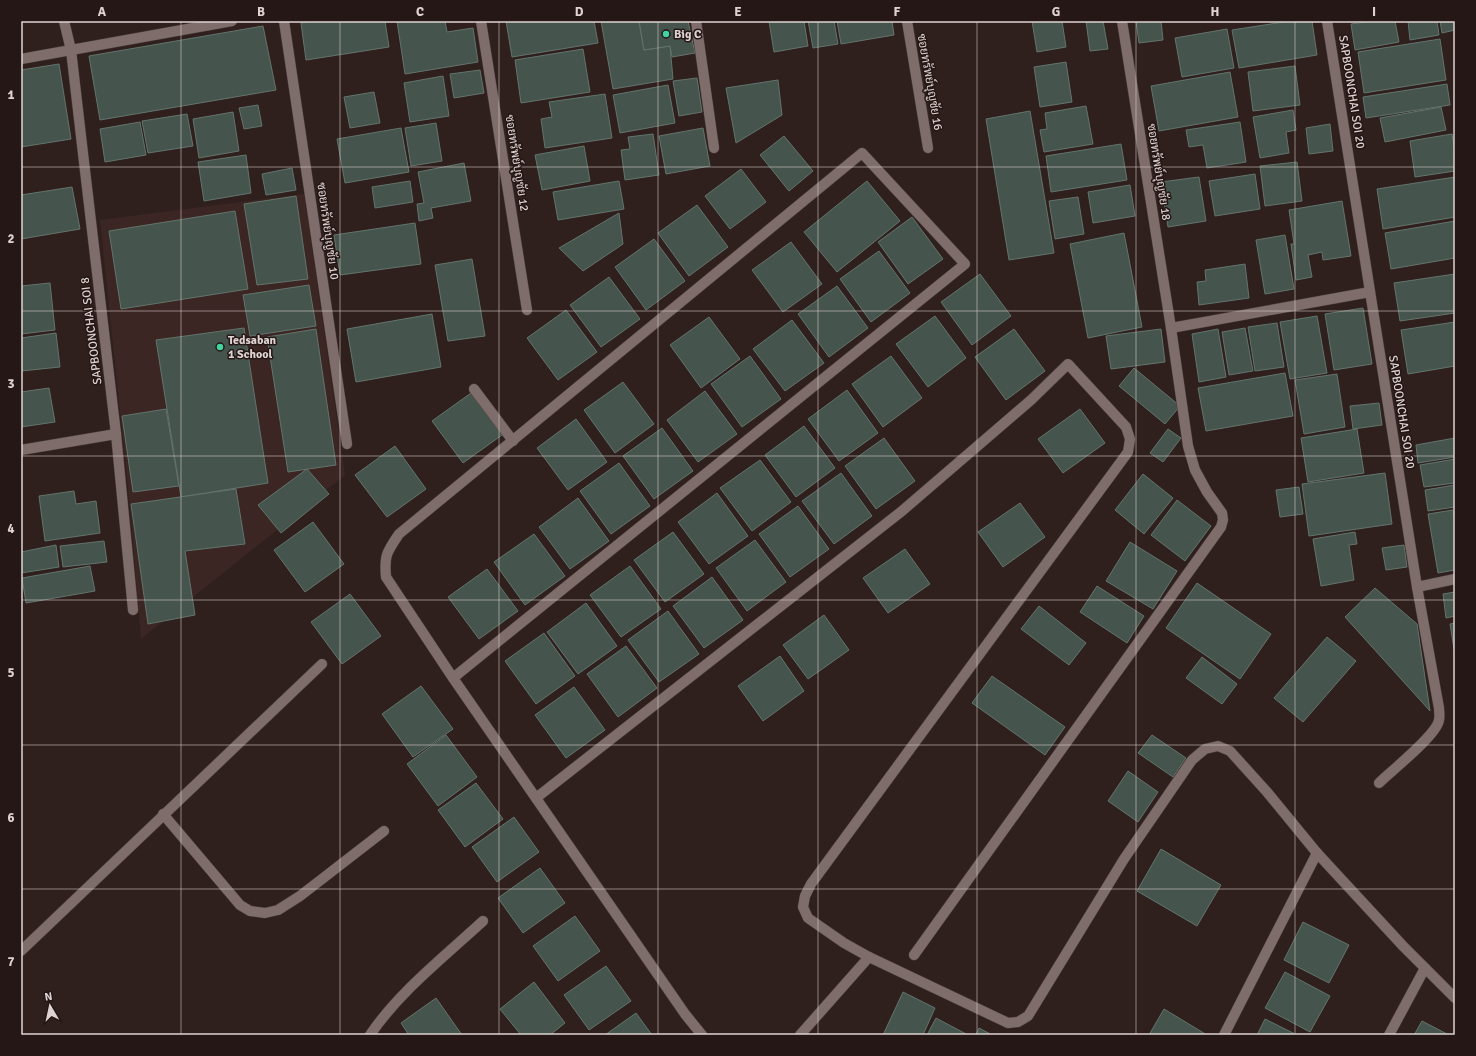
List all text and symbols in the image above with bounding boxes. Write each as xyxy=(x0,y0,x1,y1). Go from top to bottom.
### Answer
text: A xyxy=(98,4,107,20)
text: B xyxy=(257,4,265,20)
text: C xyxy=(416,4,424,20)
text: D xyxy=(575,4,584,20)
text: E xyxy=(734,4,742,20)
text: F xyxy=(894,4,901,20)
text: G xyxy=(1052,4,1060,20)
text: H xyxy=(1211,4,1219,20)
text: I xyxy=(1372,4,1376,20)
place label: Big C xyxy=(674,27,702,42)
marker: Big C xyxy=(661,29,671,39)
street label: ซอยทรัพย์บุญชัย 16 xyxy=(913,32,946,132)
street label: SAPBOONCHAI SOI 20 xyxy=(1335,34,1368,150)
text: 1 xyxy=(7,87,15,103)
street label: ซอยทรัพย์บุญชัย 12 xyxy=(500,113,533,213)
street label: ซอยทรัพย์บุญชัย 18 xyxy=(1142,122,1175,222)
street label: ซอยทรัพย์บุญชัย 10 xyxy=(312,181,343,281)
text: 2 xyxy=(7,231,15,247)
street label: SAPBOONCHAI SOI 8 xyxy=(77,276,106,385)
place label: Tedsaban 1 School xyxy=(228,333,277,362)
marker: Tedsaban 1 School xyxy=(215,342,225,352)
street label: SAPBOONCHAI SOI 20 xyxy=(1385,354,1418,470)
text: 3 xyxy=(7,376,15,392)
text: 4 xyxy=(7,521,15,537)
text: 5 xyxy=(7,665,15,681)
text: 6 xyxy=(7,810,15,826)
text: 7 xyxy=(7,954,15,970)
north arrow xyxy=(30,986,70,1026)
text: N xyxy=(44,990,53,1004)

